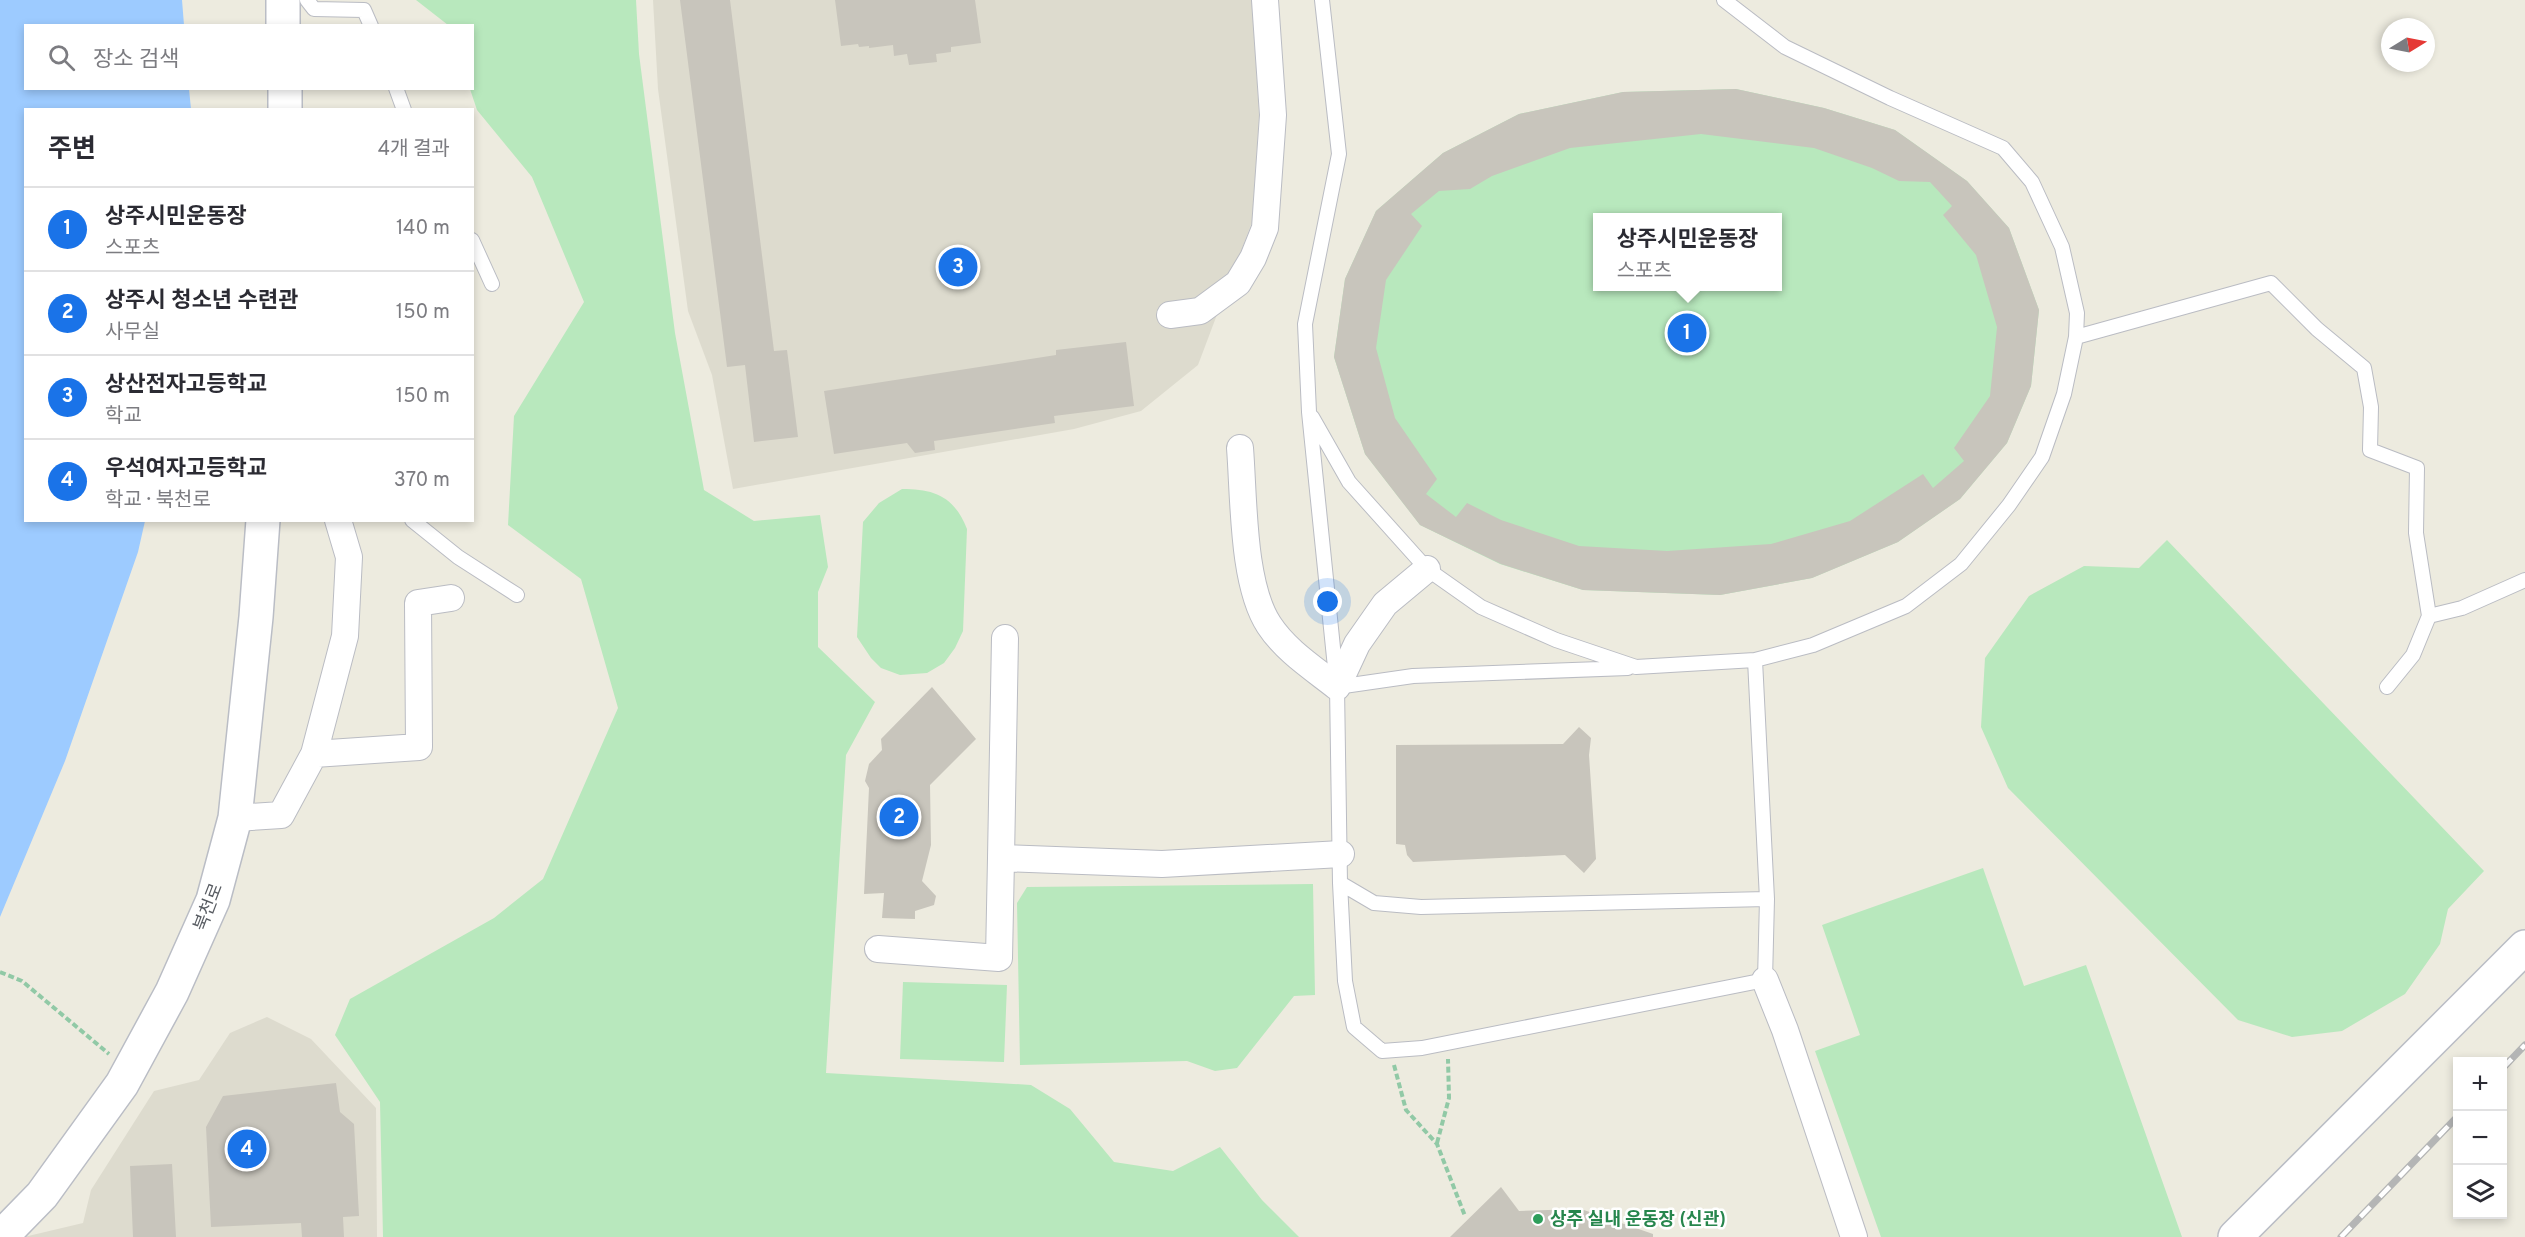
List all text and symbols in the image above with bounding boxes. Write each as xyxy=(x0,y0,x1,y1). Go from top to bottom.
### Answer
north arrow xyxy=(2381,18,2435,72)
search box xyxy=(24,24,474,90)
icon: search xyxy=(45,41,78,74)
text: 장소 검색 xyxy=(93,47,179,74)
text: 주변 xyxy=(48,134,96,167)
text: 4개 결과 xyxy=(378,137,450,163)
text: 상주시민운동장 xyxy=(105,204,247,231)
popup xyxy=(1593,213,1782,291)
text: 1 xyxy=(64,216,72,242)
text: 140 m xyxy=(396,216,450,242)
text: 상주시민운동장 xyxy=(1617,227,1758,254)
text: 스포츠 xyxy=(105,236,160,262)
pin: 3 xyxy=(938,244,978,290)
text: 스포츠 xyxy=(1617,259,1672,285)
text: 상주시 청소년 수련관 xyxy=(105,288,298,315)
text: 2 xyxy=(61,300,74,326)
text: 150 m xyxy=(396,300,450,326)
pin: 1 xyxy=(1668,310,1706,356)
text: 사무실 xyxy=(105,320,160,346)
text: 상산전자고등학교 xyxy=(105,372,267,399)
text: 3 xyxy=(62,384,74,410)
text: 150 m xyxy=(396,384,450,410)
text: 학교 xyxy=(105,404,142,430)
text: 우석여자고등학교 xyxy=(105,456,267,483)
text: 4 xyxy=(61,468,74,494)
text: 370 m xyxy=(394,468,450,494)
text: 학교 · 북천로 xyxy=(105,488,211,514)
your location xyxy=(1313,587,1342,616)
pin: 2 xyxy=(880,794,918,840)
street label: 북천로 xyxy=(190,880,229,935)
map controls xyxy=(2453,1057,2507,1219)
button: + xyxy=(2453,1057,2507,1111)
button: − xyxy=(2453,1111,2507,1165)
pin: 4 xyxy=(228,1126,266,1172)
button: layers xyxy=(2453,1165,2507,1219)
place label: 상주 실내 운동장 (신관) xyxy=(1550,1209,1726,1232)
marker: 상주 실내 운동장 (신관) xyxy=(1531,1212,1545,1226)

